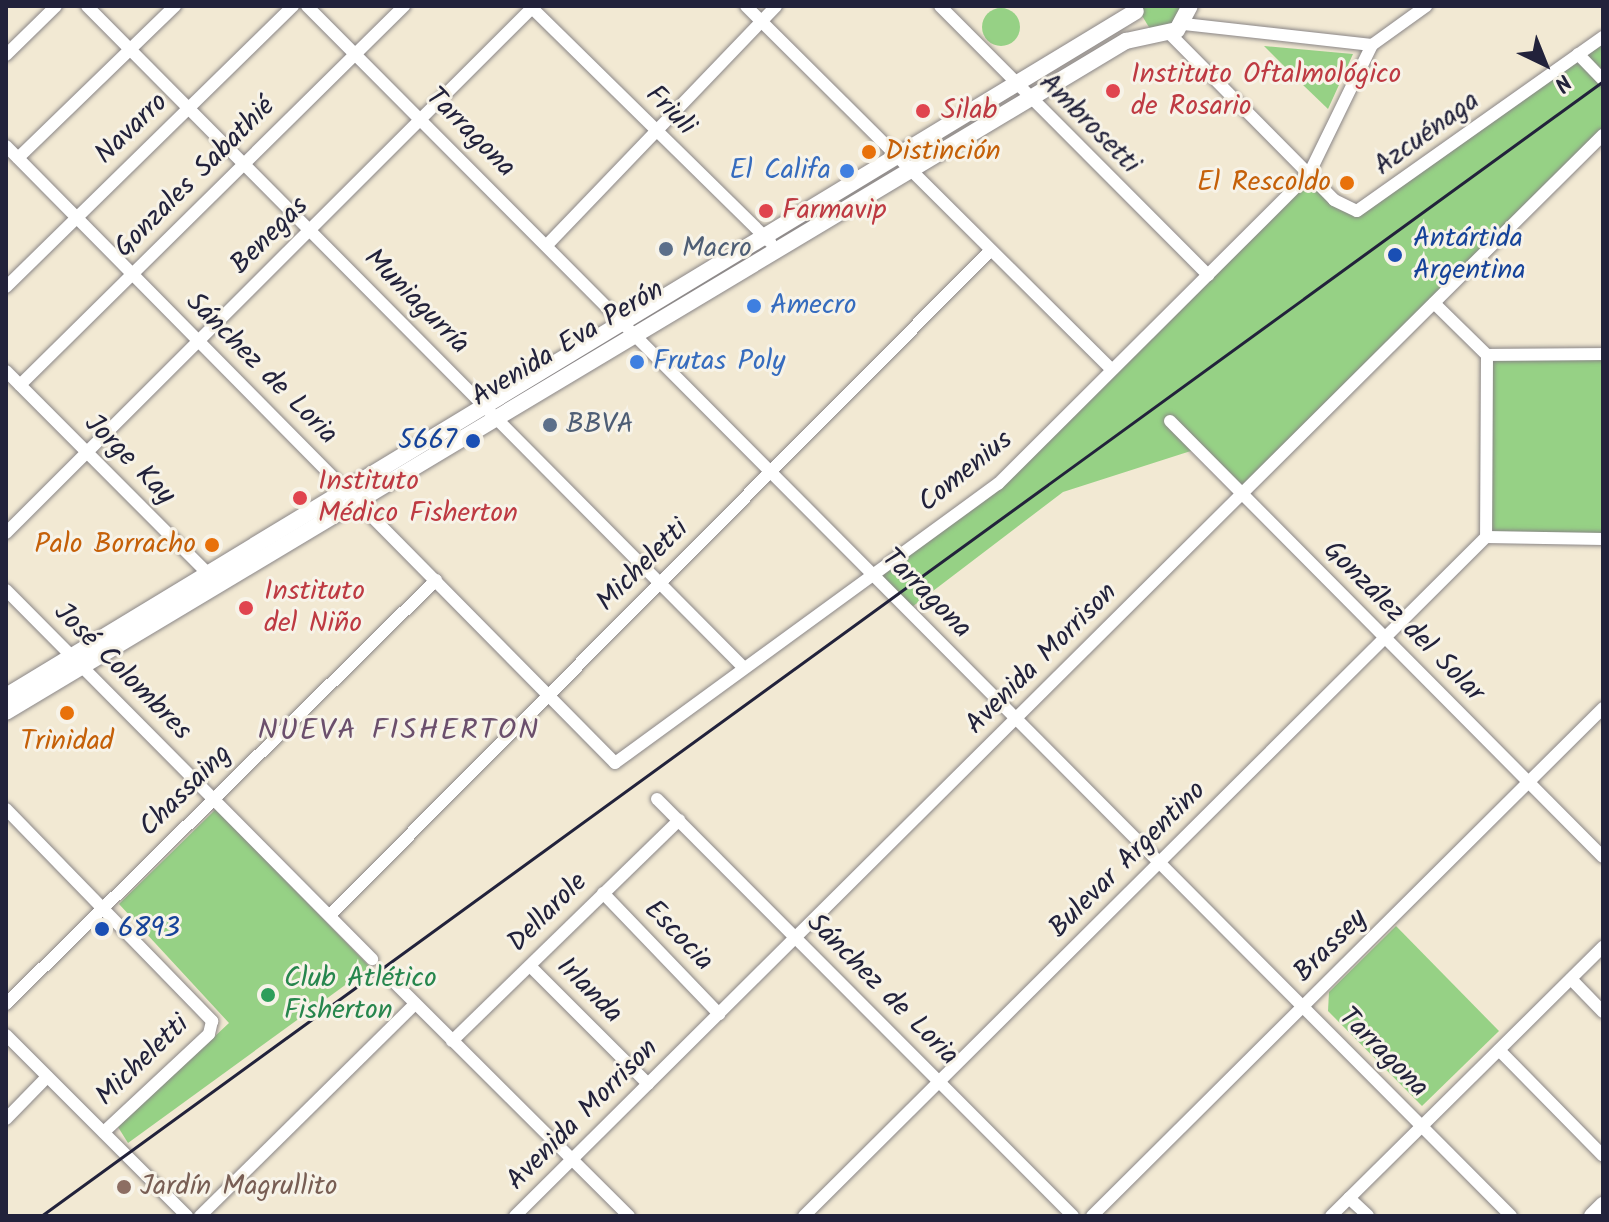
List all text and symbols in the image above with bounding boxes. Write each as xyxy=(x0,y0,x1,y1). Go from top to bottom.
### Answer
north arrow xyxy=(1505,24,1585,104)
place label: Instituto Oftalmológico de Rosario xyxy=(1131,58,1401,124)
text: N xyxy=(1545,64,1579,99)
street label: Ambrosetti xyxy=(1032,67,1146,181)
street label: Friuli xyxy=(638,79,702,143)
marker: Instituto Oftalmológico de Rosario xyxy=(1102,80,1124,102)
street label: Tarragona xyxy=(418,81,522,185)
street label: Azcuénaga xyxy=(1368,85,1486,183)
street label: Navarro xyxy=(89,86,175,172)
street label: Gonzales Sabathié xyxy=(108,91,282,265)
place label: Silab xyxy=(941,94,997,128)
marker: Silab xyxy=(912,100,934,122)
place label: Distinción xyxy=(885,135,1001,169)
marker: Distinción xyxy=(860,143,878,161)
place label: El Califa xyxy=(729,154,831,188)
marker: El Califa xyxy=(838,162,856,180)
place label: El Rescoldo xyxy=(1197,166,1331,200)
marker: El Rescoldo xyxy=(1338,174,1356,192)
street label: Benegas xyxy=(224,190,316,282)
place label: Farmavip xyxy=(782,194,886,228)
marker: Farmavip xyxy=(757,202,775,220)
place label: Antártida Argentina xyxy=(1413,222,1526,288)
place label: Macro xyxy=(682,232,752,266)
marker: Macro xyxy=(657,240,675,258)
street label: Muniagurría xyxy=(356,242,476,362)
marker: Antártida Argentina xyxy=(1384,244,1406,266)
street label: Avenida Eva Perón xyxy=(466,273,670,415)
street label: Sánchez de Loria xyxy=(178,286,344,452)
place label: Amecro xyxy=(770,289,856,323)
marker: Amecro xyxy=(745,297,763,315)
place label: Frutas Poly xyxy=(653,345,785,379)
marker: Frutas Poly xyxy=(628,353,646,371)
street label: Jorge Kay xyxy=(76,407,182,513)
place label: BBVA xyxy=(566,408,634,442)
marker: BBVA xyxy=(541,416,559,434)
place label: 5667 xyxy=(398,424,457,458)
street label: Comenius xyxy=(912,424,1020,520)
marker: 5667 xyxy=(464,432,482,450)
place label: Instituto Médico Fisherton xyxy=(318,465,518,531)
marker: Instituto Médico Fisherton xyxy=(289,487,311,509)
street label: Micheletti xyxy=(590,513,696,619)
place label: Palo Borracho xyxy=(35,528,196,562)
street label: González del Solar xyxy=(1315,534,1491,710)
marker: Palo Borracho xyxy=(203,536,221,554)
street label: Tarragona xyxy=(874,542,978,646)
place label: Instituto del Niño xyxy=(264,575,365,641)
street label: Avenida Morrison xyxy=(959,576,1125,742)
street label: José Colombres xyxy=(46,596,198,748)
marker: Instituto del Niño xyxy=(235,597,257,619)
marker: Trinidad xyxy=(58,704,76,722)
district label: NUEVA FISHERTON xyxy=(258,713,540,749)
place label: Trinidad xyxy=(20,725,114,759)
street label: Chassaing xyxy=(133,738,239,844)
street label: Bulevar Argentino xyxy=(1042,774,1214,946)
street label: Dellarole xyxy=(501,866,595,960)
street label: Escocia xyxy=(636,894,720,978)
street label: Brassey xyxy=(1287,902,1375,990)
street label: Sánchez de Loria xyxy=(799,907,965,1073)
place label: 6893 xyxy=(118,912,180,946)
marker: 6893 xyxy=(93,920,111,938)
street label: Irlanda xyxy=(549,951,629,1031)
place label: Club Atlético Fisherton xyxy=(284,962,437,1028)
marker: Club Atlético Fisherton xyxy=(259,986,277,1004)
street label: Tarragona xyxy=(1331,1001,1435,1105)
street label: Micheletti xyxy=(89,1008,197,1114)
street label: Avenida Morrison xyxy=(500,1032,666,1198)
place label: Jardín Magrullito xyxy=(140,1170,337,1204)
marker: Jardín Magrullito xyxy=(115,1178,133,1196)

